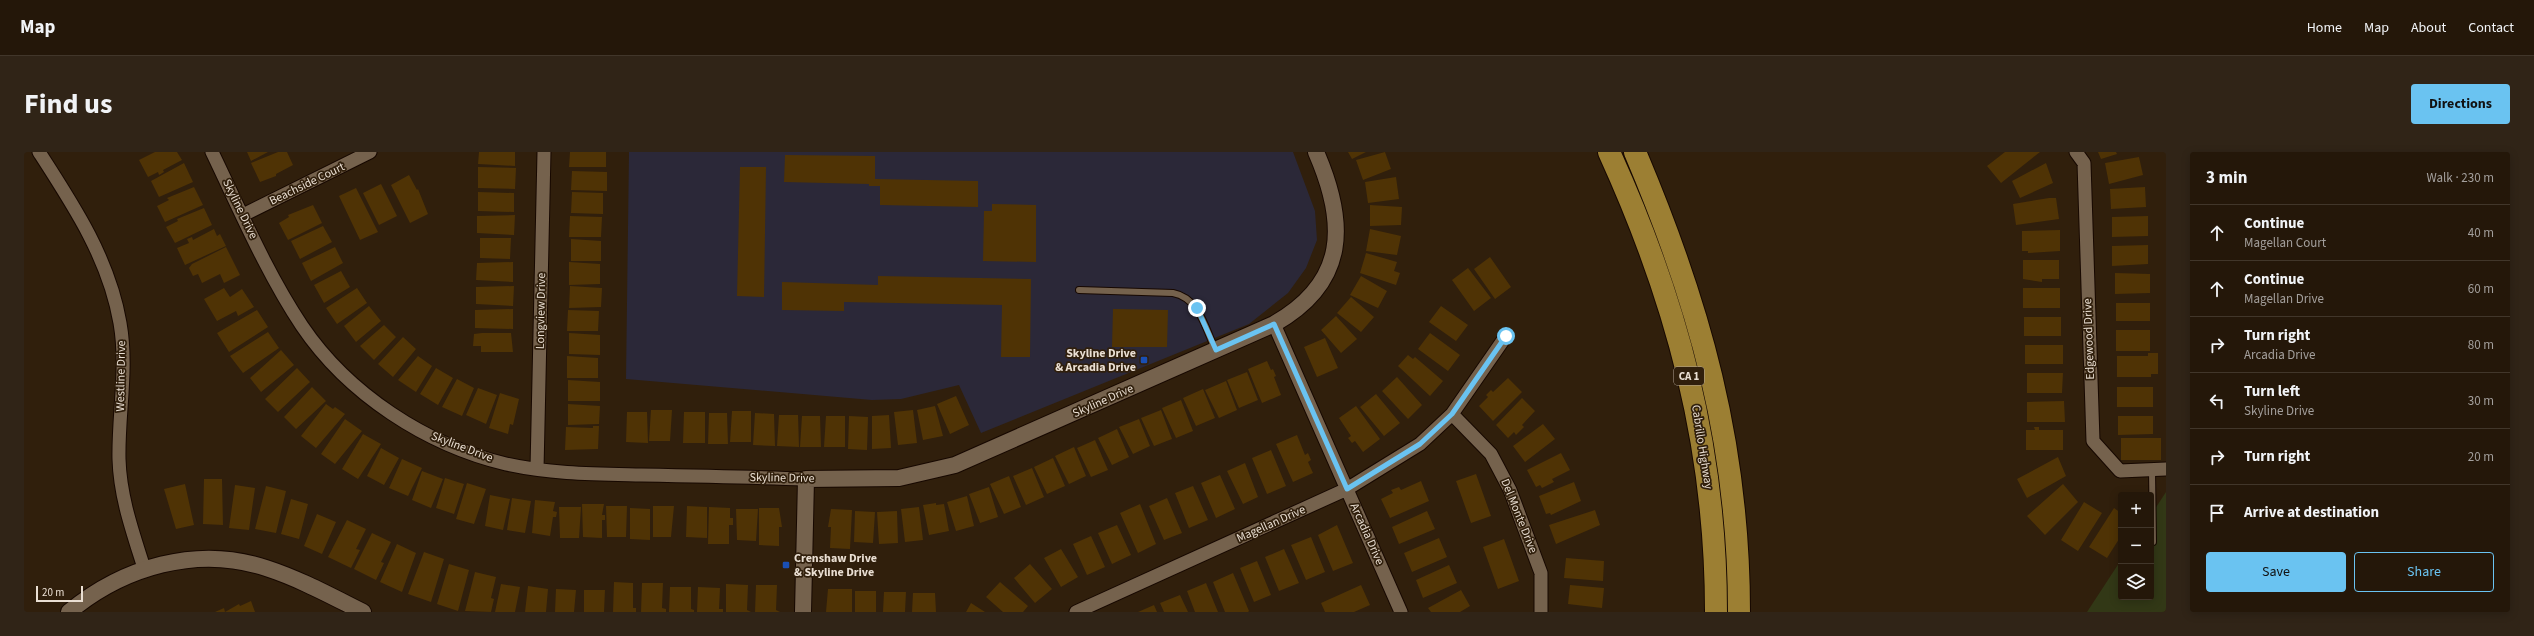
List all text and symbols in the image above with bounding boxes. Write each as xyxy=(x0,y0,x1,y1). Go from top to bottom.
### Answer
text: Map xyxy=(20,14,55,41)
text: Home xyxy=(2307,18,2342,38)
text: Map xyxy=(2364,18,2389,38)
text: About xyxy=(2411,18,2446,38)
text: Contact xyxy=(2468,18,2514,38)
text: Find us xyxy=(24,84,112,124)
button: Directions xyxy=(2411,84,2510,124)
street label: Beachside Court xyxy=(266,158,348,210)
text: 3 min xyxy=(2206,166,2247,190)
text: Walk · 230 m xyxy=(2426,169,2494,187)
street label: Skyline Drive xyxy=(218,176,262,242)
text: Continue xyxy=(2244,213,2304,234)
icon: ahead xyxy=(2206,222,2228,244)
text: 40 m xyxy=(2468,224,2494,242)
text: Magellan Court xyxy=(2244,234,2326,252)
text: Continue xyxy=(2244,269,2304,290)
street label: Longview Drive xyxy=(532,273,550,349)
icon: ahead xyxy=(2206,278,2228,300)
text: 60 m xyxy=(2468,280,2494,298)
text: Magellan Drive xyxy=(2244,290,2324,308)
street label: Edgewood Drive xyxy=(2079,298,2099,380)
route end xyxy=(1188,299,1206,317)
text: Turn right xyxy=(2244,325,2310,346)
route start xyxy=(1497,327,1515,345)
icon: right xyxy=(2206,334,2228,356)
text: 80 m xyxy=(2468,336,2494,354)
street label: Westline Drive xyxy=(112,340,130,412)
place label: Skyline Drive & Arcadia Drive xyxy=(1055,345,1136,376)
text: Arcadia Drive xyxy=(2244,346,2316,364)
marker: Skyline Drive & Arcadia Drive xyxy=(1139,355,1149,365)
road number: CA 1 xyxy=(1674,367,1704,385)
street label: Skyline Drive xyxy=(1070,380,1136,422)
text: Turn left xyxy=(2244,381,2300,402)
icon: left xyxy=(2206,390,2228,412)
text: 30 m xyxy=(2468,392,2494,410)
text: Skyline Drive xyxy=(2244,402,2314,420)
street label: Cabrillo Highway xyxy=(1687,404,1717,491)
street label: Skyline Drive xyxy=(429,427,495,467)
icon: right xyxy=(2206,446,2228,468)
text: Turn right xyxy=(2244,446,2310,467)
text: 20 m xyxy=(2468,448,2494,466)
street label: Skyline Drive xyxy=(749,469,815,487)
street label: Del Monte Drive xyxy=(1496,476,1542,556)
map controls xyxy=(2118,492,2154,600)
button: + xyxy=(2118,492,2154,528)
street label: Arcadia Drive xyxy=(1346,500,1388,568)
street label: Magellan Drive xyxy=(1234,501,1308,547)
icon: arrive xyxy=(2206,502,2228,524)
text: Arrive at destination xyxy=(2244,502,2379,523)
button: − xyxy=(2118,528,2154,564)
place label: Crenshaw Drive & Skyline Drive xyxy=(794,550,877,581)
button: Save xyxy=(2206,552,2346,592)
button: Share xyxy=(2354,552,2494,592)
marker: Crenshaw Drive & Skyline Drive xyxy=(781,560,791,570)
button: layers xyxy=(2118,564,2154,600)
scale bar xyxy=(36,584,83,603)
text: 20 m xyxy=(42,585,64,600)

